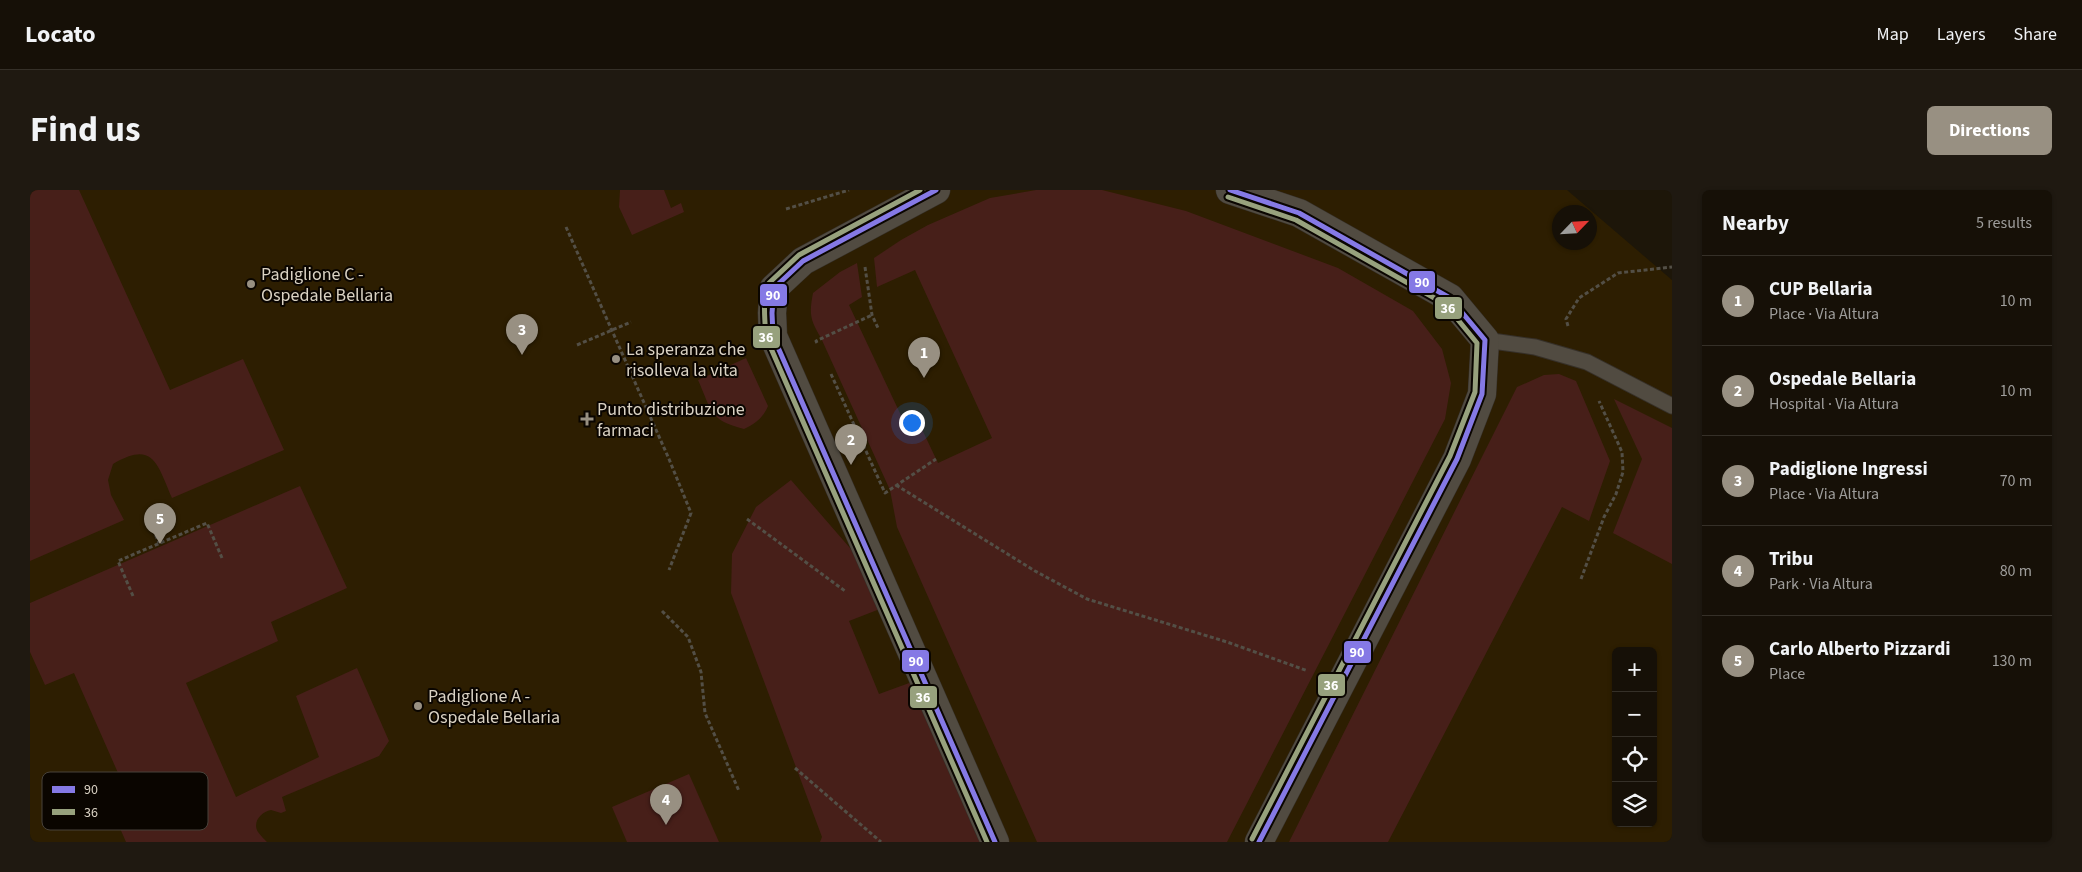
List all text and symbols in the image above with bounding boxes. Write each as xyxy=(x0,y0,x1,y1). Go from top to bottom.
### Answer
text: Locato xyxy=(25,17,96,52)
text: Map xyxy=(1877,22,1909,47)
text: Layers xyxy=(1937,22,1986,47)
text: Share xyxy=(2014,22,2057,47)
text: Find us xyxy=(30,105,140,155)
button: Directions xyxy=(1927,106,2052,155)
north arrow xyxy=(1552,205,1597,250)
text: Nearby xyxy=(1722,208,1789,238)
text: 5 results xyxy=(1976,212,2032,234)
place label: Padiglione C - Ospedale Bellaria xyxy=(261,262,393,308)
line badge: 90 xyxy=(1408,270,1436,294)
text: 90 xyxy=(1415,273,1429,293)
text: CUP Bellaria xyxy=(1769,276,1873,303)
marker: Padiglione C - Ospedale Bellaria xyxy=(245,278,257,290)
line badge: 90 xyxy=(759,283,788,307)
text: 90 xyxy=(766,286,780,306)
text: 1 xyxy=(1734,290,1742,312)
text: 10 m xyxy=(2000,290,2032,312)
line badge: 36 xyxy=(1434,296,1463,320)
text: 36 xyxy=(1441,299,1455,319)
text: Place · Via Altura xyxy=(1769,303,1879,325)
pin: 3 xyxy=(506,314,538,355)
line badge: 36 xyxy=(752,325,781,349)
text: 36 xyxy=(759,328,773,348)
place label: La speranza che risolleva la vita xyxy=(626,337,746,383)
pin: 1 xyxy=(908,337,940,378)
marker: La speranza che risolleva la vita xyxy=(610,353,622,365)
text: Ospedale Bellaria xyxy=(1769,366,1916,393)
text: 2 xyxy=(1734,380,1742,402)
text: 10 m xyxy=(2000,380,2032,402)
text: Hospital · Via Altura xyxy=(1769,393,1899,415)
place label: Punto distribuzione farmaci xyxy=(597,397,745,443)
your location xyxy=(899,410,925,436)
marker: Punto distribuzione farmaci xyxy=(581,413,593,425)
pin: 2 xyxy=(835,424,867,465)
text: Padiglione Ingressi xyxy=(1769,456,1928,483)
text: 3 xyxy=(1734,470,1742,492)
text: 70 m xyxy=(2000,470,2032,492)
text: Place · Via Altura xyxy=(1769,483,1879,505)
pin: 5 xyxy=(144,503,176,544)
text: Tribu xyxy=(1769,546,1813,573)
text: 4 xyxy=(1734,560,1742,582)
text: 80 m xyxy=(2000,560,2032,582)
text: Park · Via Altura xyxy=(1769,573,1873,595)
text: Carlo Alberto Pizzardi xyxy=(1769,636,1951,663)
line badge: 90 xyxy=(1343,640,1372,664)
text: 90 xyxy=(1350,643,1364,663)
map controls xyxy=(1612,647,1657,827)
button: + xyxy=(1612,647,1657,692)
line badge: 90 xyxy=(901,649,930,673)
text: 5 xyxy=(1734,650,1742,672)
text: 130 m xyxy=(1992,650,2032,672)
text: 90 xyxy=(909,652,923,672)
text: Place xyxy=(1769,663,1805,685)
line badge: 36 xyxy=(1317,673,1346,697)
text: 36 xyxy=(1324,676,1338,696)
place label: Padiglione A - Ospedale Bellaria xyxy=(428,684,560,730)
line badge: 36 xyxy=(909,685,938,709)
text: 36 xyxy=(916,688,930,708)
button: − xyxy=(1612,692,1657,737)
marker: Padiglione A - Ospedale Bellaria xyxy=(412,700,424,712)
button: locate xyxy=(1612,737,1657,782)
legend xyxy=(42,772,208,830)
text: 90 xyxy=(84,780,98,800)
button: layers xyxy=(1612,782,1657,827)
pin: 4 xyxy=(650,784,682,825)
text: 36 xyxy=(84,803,98,823)

